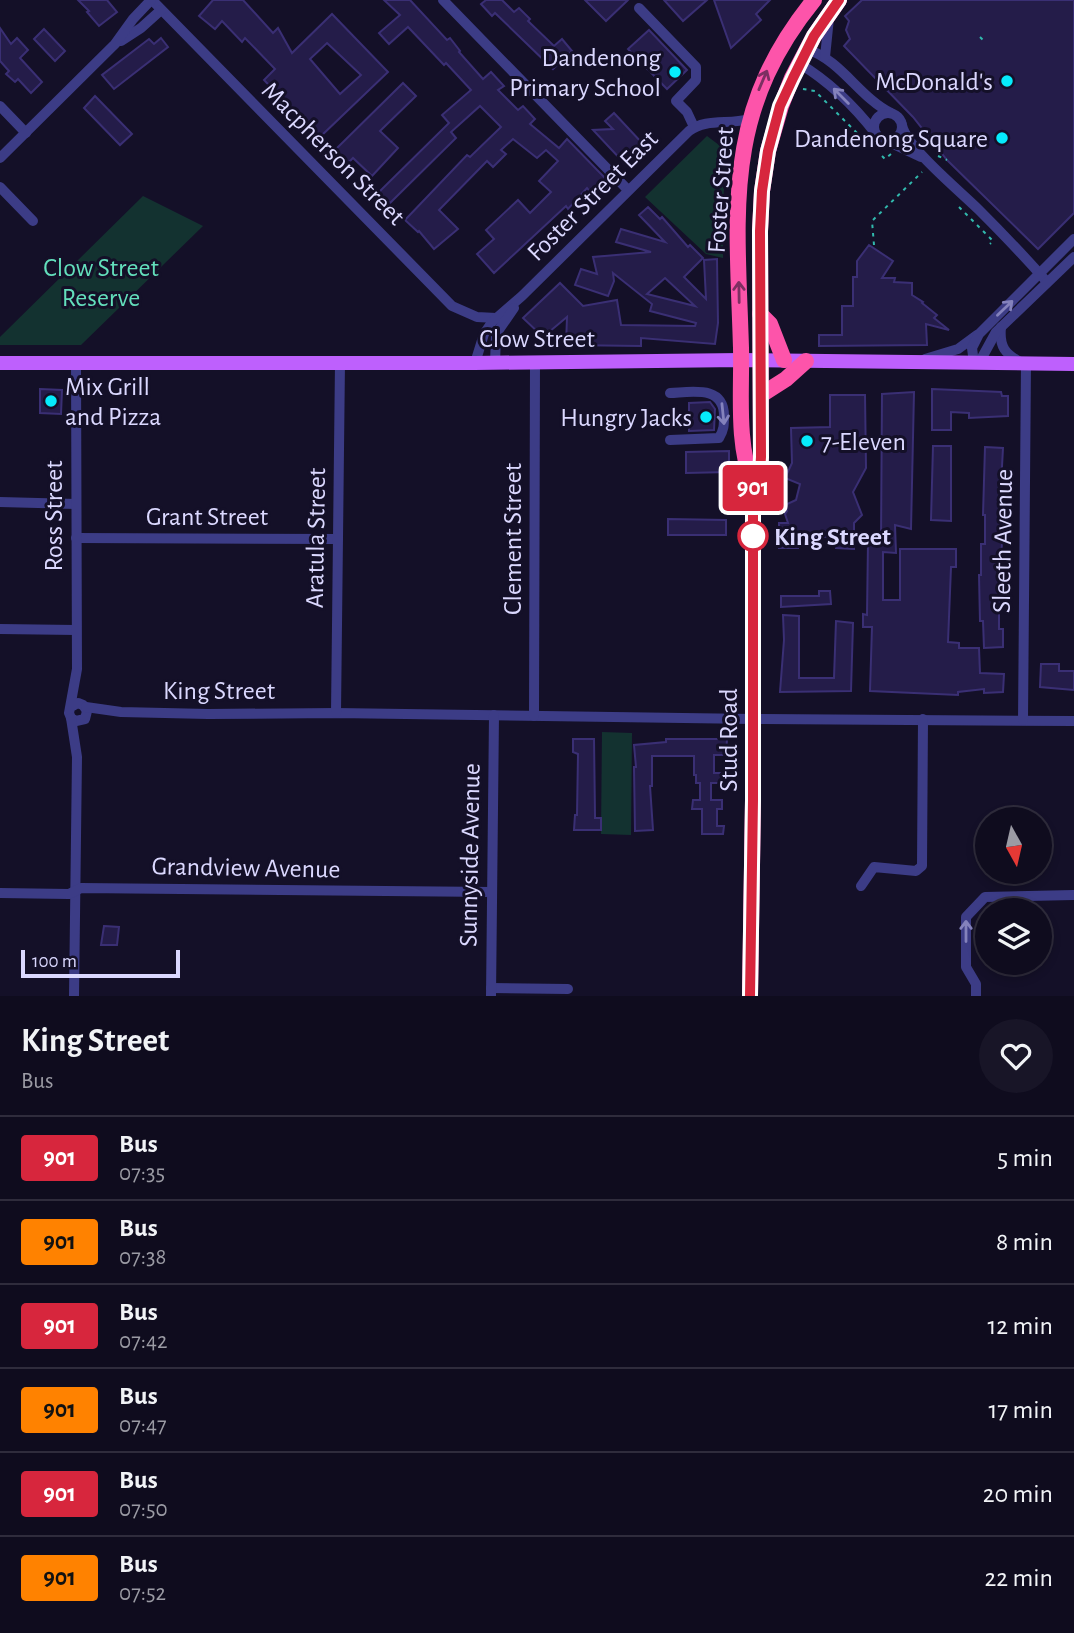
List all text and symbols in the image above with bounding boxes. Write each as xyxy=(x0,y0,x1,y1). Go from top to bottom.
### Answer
place label: Dandenong Primary School xyxy=(509,45,661,101)
marker: Dandenong Primary School xyxy=(667,64,683,80)
place label: McDonald's xyxy=(875,69,993,95)
one-way arrow xyxy=(757,70,770,92)
marker: McDonald's xyxy=(999,73,1015,89)
street label: Macpherson Street xyxy=(257,77,410,230)
one-way arrow xyxy=(832,88,849,105)
street label: Foster Street East xyxy=(522,125,663,266)
street label: Foster Street xyxy=(704,126,738,254)
place label: Dandenong Square xyxy=(794,126,988,152)
marker: Dandenong Square xyxy=(994,130,1010,146)
park label: Clow Street Reserve xyxy=(43,255,159,311)
one-way arrow xyxy=(732,281,746,304)
one-way arrow xyxy=(996,299,1013,316)
street label: Clow Street xyxy=(479,326,595,352)
place label: Mix Grill and Pizza xyxy=(65,374,161,430)
marker: Mix Grill and Pizza xyxy=(43,393,59,409)
one-way arrow xyxy=(716,402,729,425)
place label: Hungry Jacks xyxy=(560,405,692,431)
marker: Hungry Jacks xyxy=(698,409,714,425)
place label: 7-Eleven xyxy=(821,429,906,455)
marker: 7-Eleven xyxy=(799,433,815,449)
street label: Ross Street xyxy=(41,461,67,572)
street label: Clement Street xyxy=(500,463,526,615)
line badge: 901 xyxy=(713,465,793,511)
street label: Aratula Street xyxy=(302,468,330,608)
street label: Sleeth Avenue xyxy=(989,469,1017,613)
text: 901 xyxy=(737,476,769,500)
street label: Grant Street xyxy=(146,504,268,530)
marker: King Street xyxy=(738,521,768,551)
place label: King Street xyxy=(774,524,891,550)
street label: King Street xyxy=(163,678,275,704)
street label: Stud Road xyxy=(716,688,742,792)
street label: Sunnyside Avenue xyxy=(455,763,485,947)
north arrow xyxy=(975,807,1052,884)
map controls xyxy=(975,807,1052,975)
street label: Grandview Avenue xyxy=(151,853,341,883)
button: layers xyxy=(975,898,1052,975)
one-way arrow xyxy=(959,920,973,943)
scale bar xyxy=(21,947,180,979)
text: 100 m xyxy=(32,952,77,971)
button: heart xyxy=(979,1019,1053,1093)
text: King Street xyxy=(21,1025,169,1058)
text: Bus xyxy=(21,1070,54,1093)
text: Bus xyxy=(119,1131,158,1157)
text: 5 min xyxy=(997,1145,1053,1171)
text: 901 xyxy=(43,1146,76,1170)
text: 07:35 xyxy=(119,1162,165,1185)
text: Bus xyxy=(119,1215,158,1241)
text: 8 min xyxy=(996,1229,1053,1255)
text: 901 xyxy=(43,1230,76,1254)
text: 07:38 xyxy=(119,1246,166,1269)
text: Bus xyxy=(119,1299,158,1325)
text: 12 min xyxy=(987,1313,1053,1339)
text: 901 xyxy=(43,1314,76,1338)
text: 07:42 xyxy=(119,1330,168,1353)
text: Bus xyxy=(119,1383,158,1409)
text: 17 min xyxy=(988,1397,1053,1423)
text: 901 xyxy=(43,1398,76,1422)
text: 07:47 xyxy=(119,1414,167,1437)
text: Bus xyxy=(119,1467,158,1493)
text: 20 min xyxy=(983,1481,1053,1507)
text: 901 xyxy=(43,1482,76,1506)
text: 07:50 xyxy=(119,1498,168,1521)
text: Bus xyxy=(119,1551,158,1577)
text: 22 min xyxy=(985,1565,1053,1591)
text: 901 xyxy=(43,1566,76,1590)
text: 07:52 xyxy=(119,1582,166,1605)

